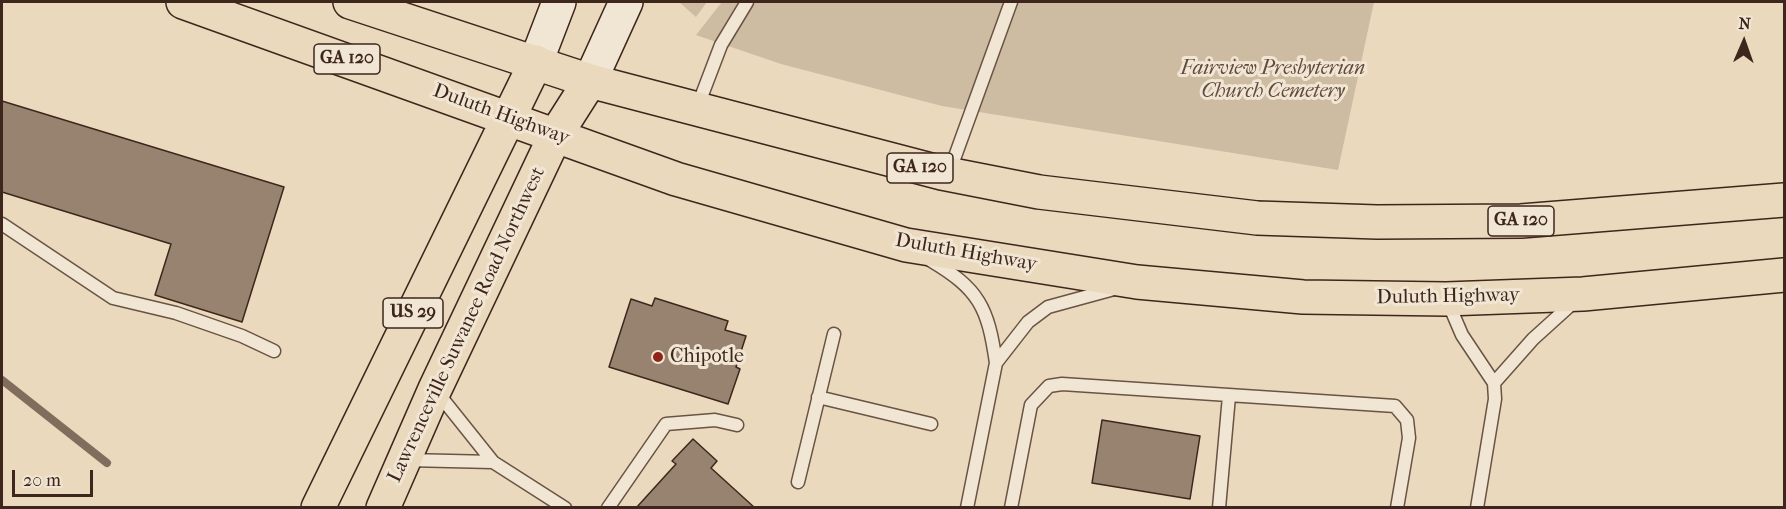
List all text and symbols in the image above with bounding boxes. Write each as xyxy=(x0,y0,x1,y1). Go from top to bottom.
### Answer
north arrow xyxy=(1714,12,1774,72)
text: N xyxy=(1738,14,1751,33)
road number: GA 120 xyxy=(314,44,380,74)
park label: Fairview Presbyterian Church Cemetery xyxy=(1181,57,1365,104)
street label: Duluth Highway xyxy=(430,79,572,151)
road number: GA 120 xyxy=(887,153,953,183)
street label: Lawrenceville Suwanee Road Northwest xyxy=(383,163,551,487)
road number: GA 120 xyxy=(1488,206,1554,236)
street label: Duluth Highway xyxy=(893,229,1039,277)
street label: Duluth Highway xyxy=(1376,284,1520,310)
road number: US 29 xyxy=(383,298,443,328)
place label: Chipotle xyxy=(670,345,744,369)
marker: Chipotle xyxy=(651,350,665,364)
scale bar xyxy=(15,458,96,496)
text: 20 m xyxy=(23,470,61,491)

